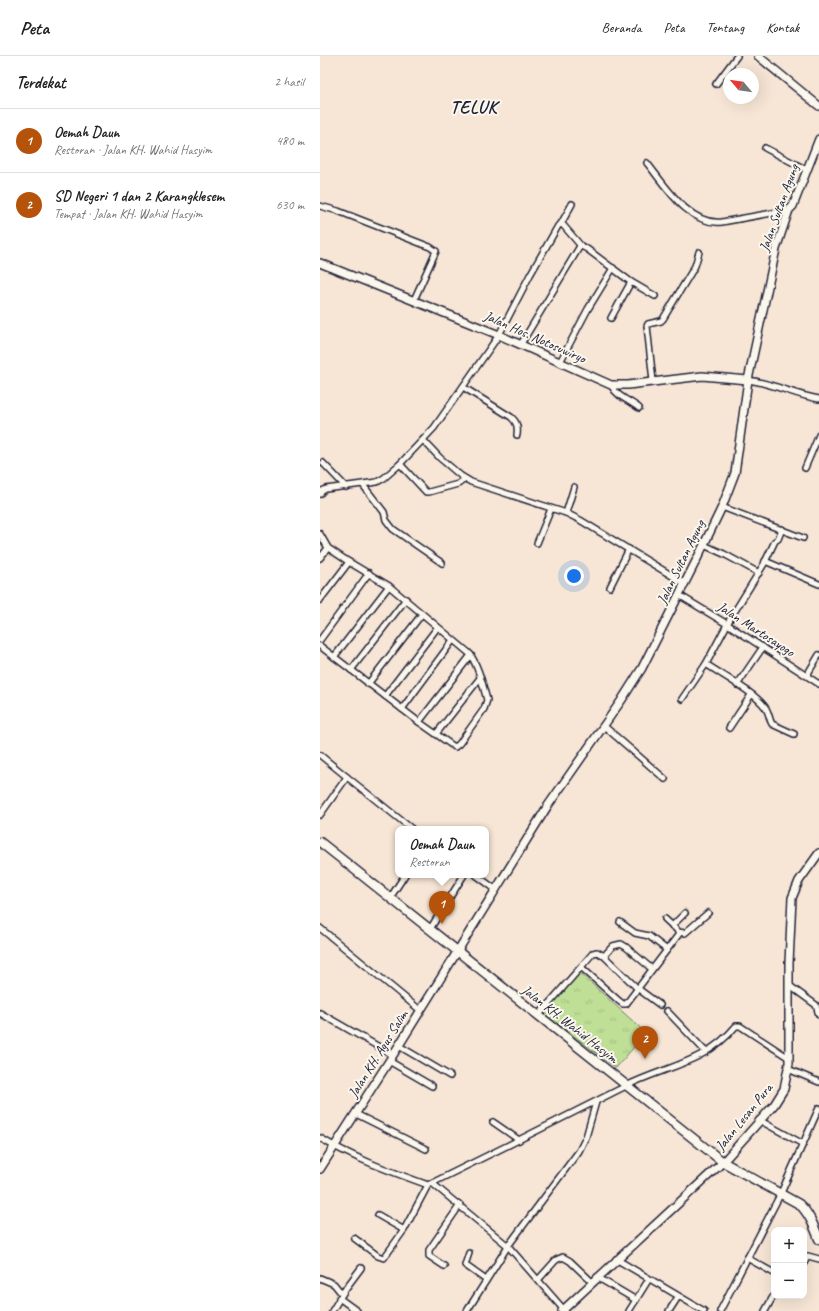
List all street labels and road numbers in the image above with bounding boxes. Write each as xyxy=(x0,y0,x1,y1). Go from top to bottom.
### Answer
street label: Jalan Sultan Agung xyxy=(755,161,803,255)
street label: Jalan Hos. Notosuwiryo xyxy=(481,307,590,368)
street label: Jalan Sultan Agung xyxy=(653,516,709,608)
street label: Jalan Martosayogo xyxy=(713,597,799,661)
street label: Jalan KH. Wahid Hasyim xyxy=(518,981,623,1068)
street label: Jalan KH. Agus Salim xyxy=(344,1006,412,1102)
street label: Jalan Lesan Pura xyxy=(711,1079,777,1155)

